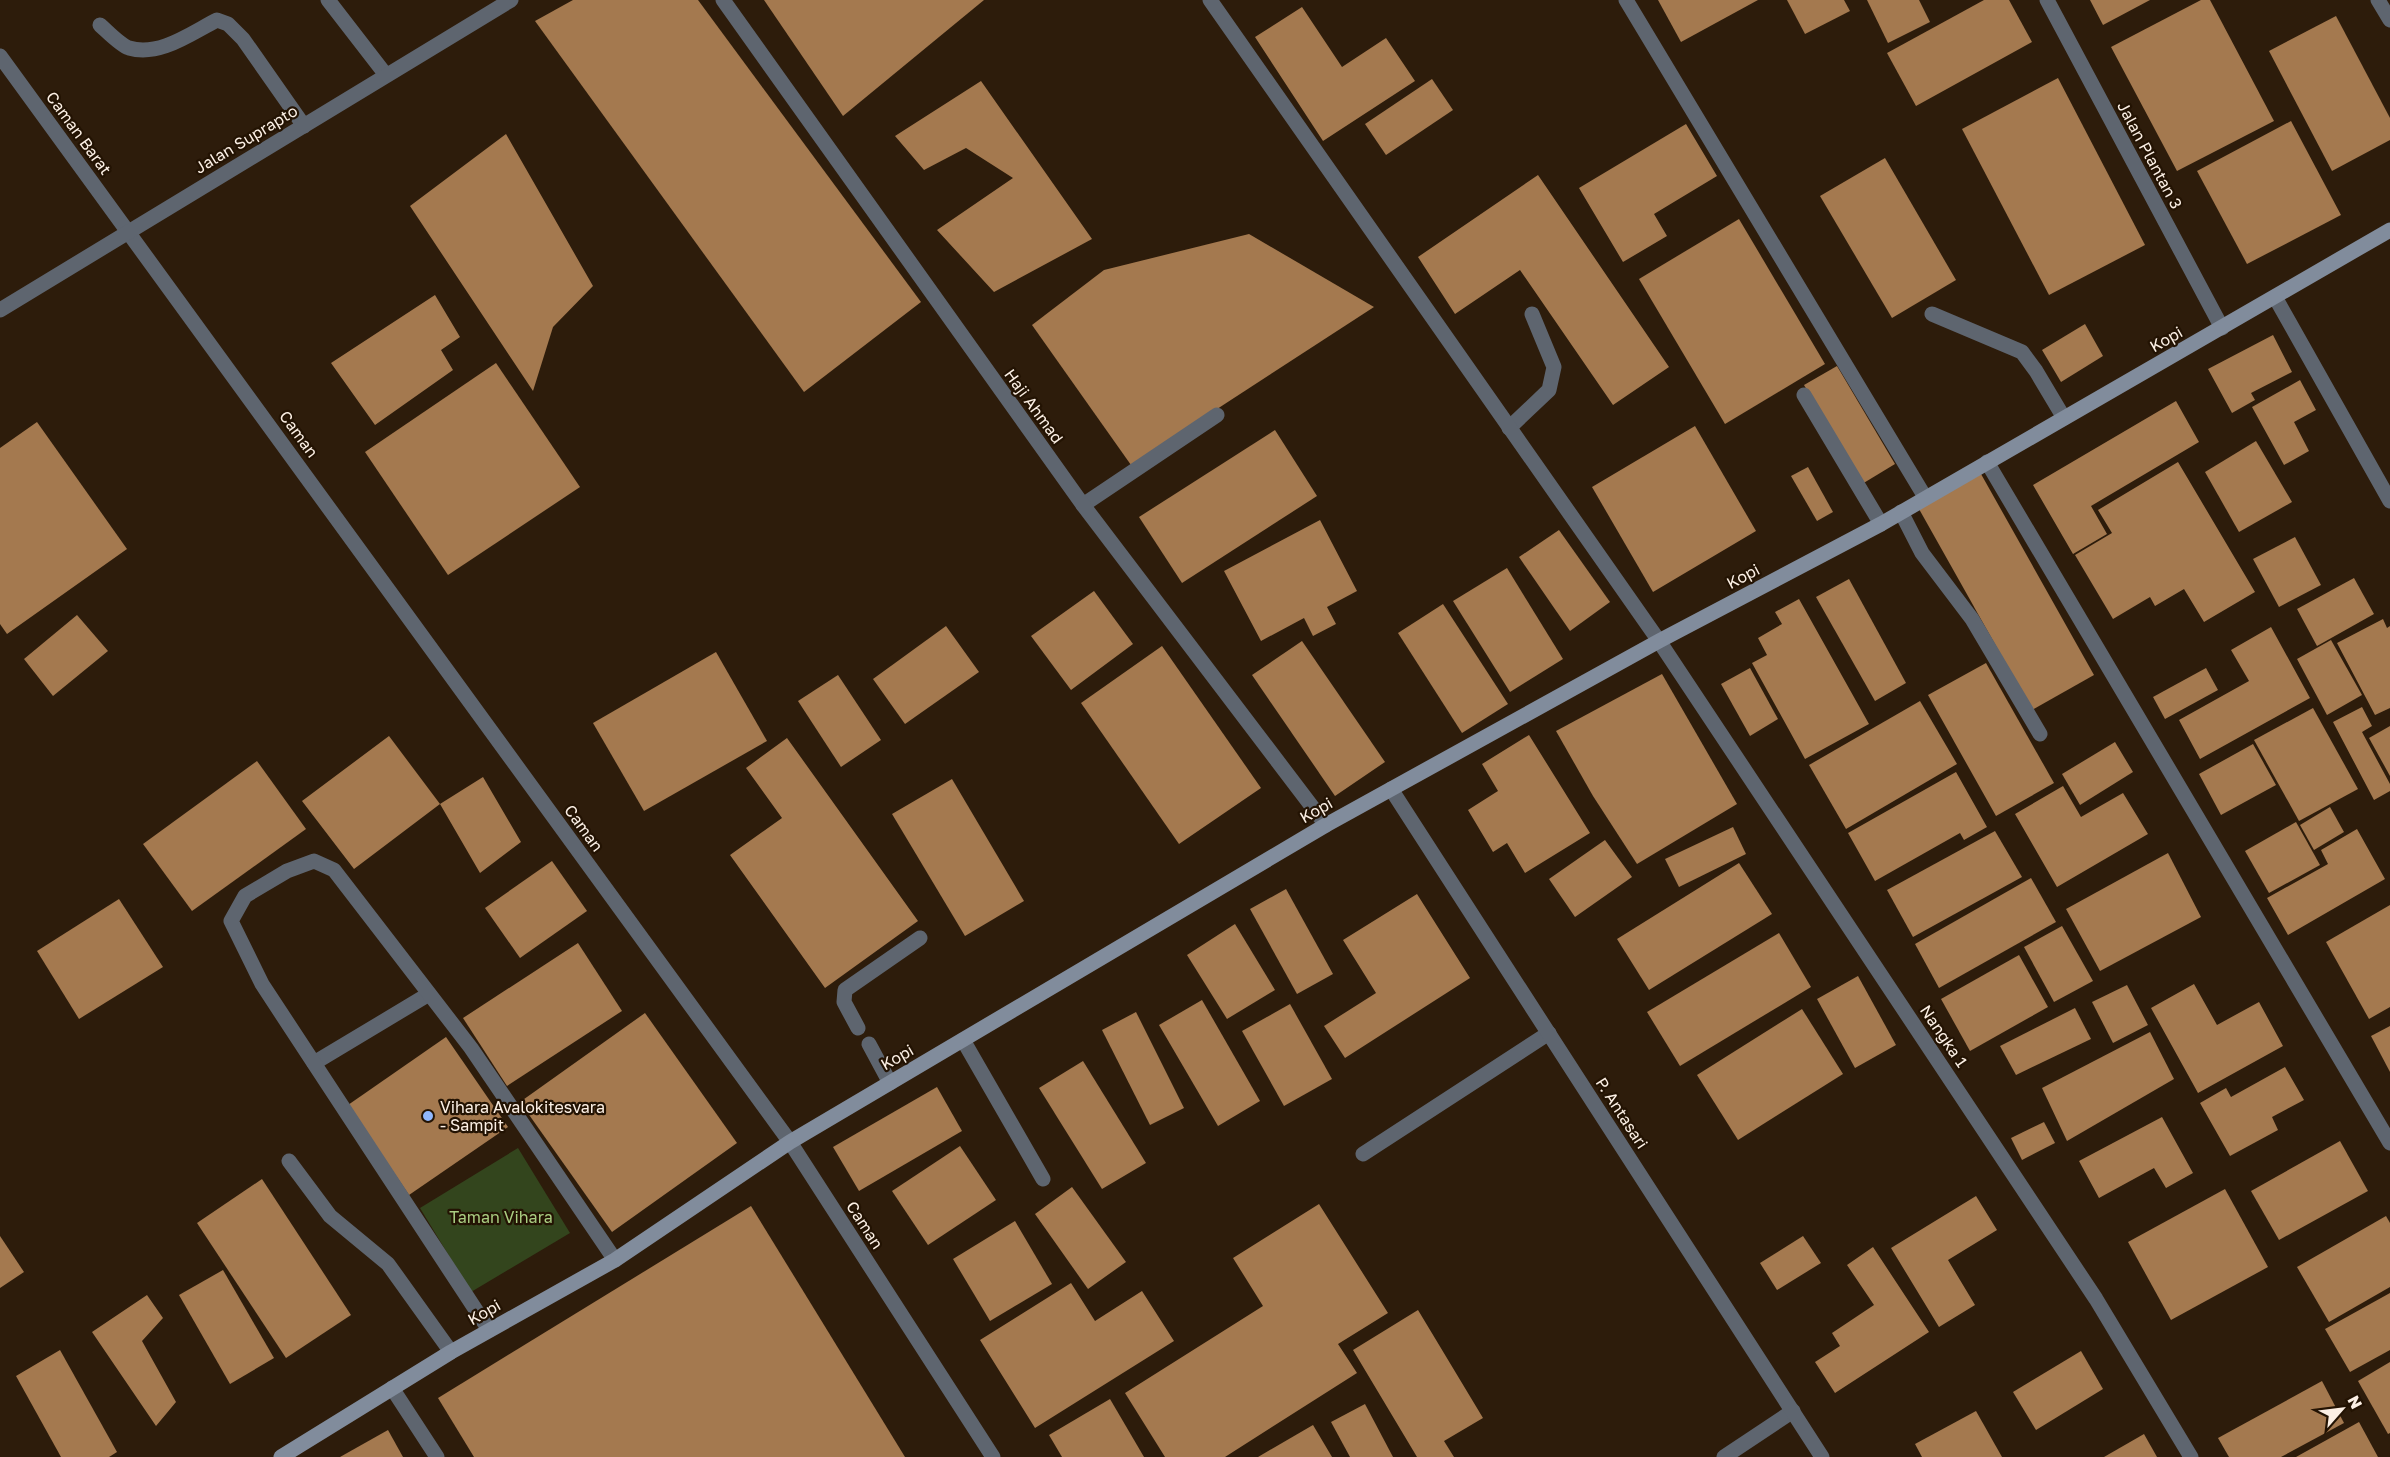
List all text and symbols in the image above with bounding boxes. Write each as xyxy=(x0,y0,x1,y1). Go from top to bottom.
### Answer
street label: Caman Barat xyxy=(42,87,116,179)
street label: Jalan Plantan 3 xyxy=(2113,98,2187,212)
street label: Jalan Suprapto xyxy=(191,100,301,178)
street label: Kopi xyxy=(2146,322,2186,356)
street label: Haji Ahmad xyxy=(1000,365,1068,447)
street label: Caman xyxy=(275,407,323,461)
street label: Kopi xyxy=(1723,559,1763,593)
street label: Kopi xyxy=(1296,793,1336,827)
street label: Caman xyxy=(560,801,608,855)
street label: Nangka 1 xyxy=(1916,1001,1972,1071)
street label: Kopi xyxy=(877,1040,917,1074)
street label: P. Antasari xyxy=(1592,1074,1652,1152)
place label: Vihara Avalokitesvara - Sampit xyxy=(440,1097,605,1135)
marker: Vihara Avalokitesvara - Sampit xyxy=(421,1109,435,1123)
street label: Caman xyxy=(842,1197,888,1253)
park label: Taman Vihara xyxy=(449,1207,553,1227)
street label: Kopi xyxy=(464,1295,504,1329)
north arrow xyxy=(2312,1379,2372,1439)
text: N xyxy=(2344,1392,2367,1412)

